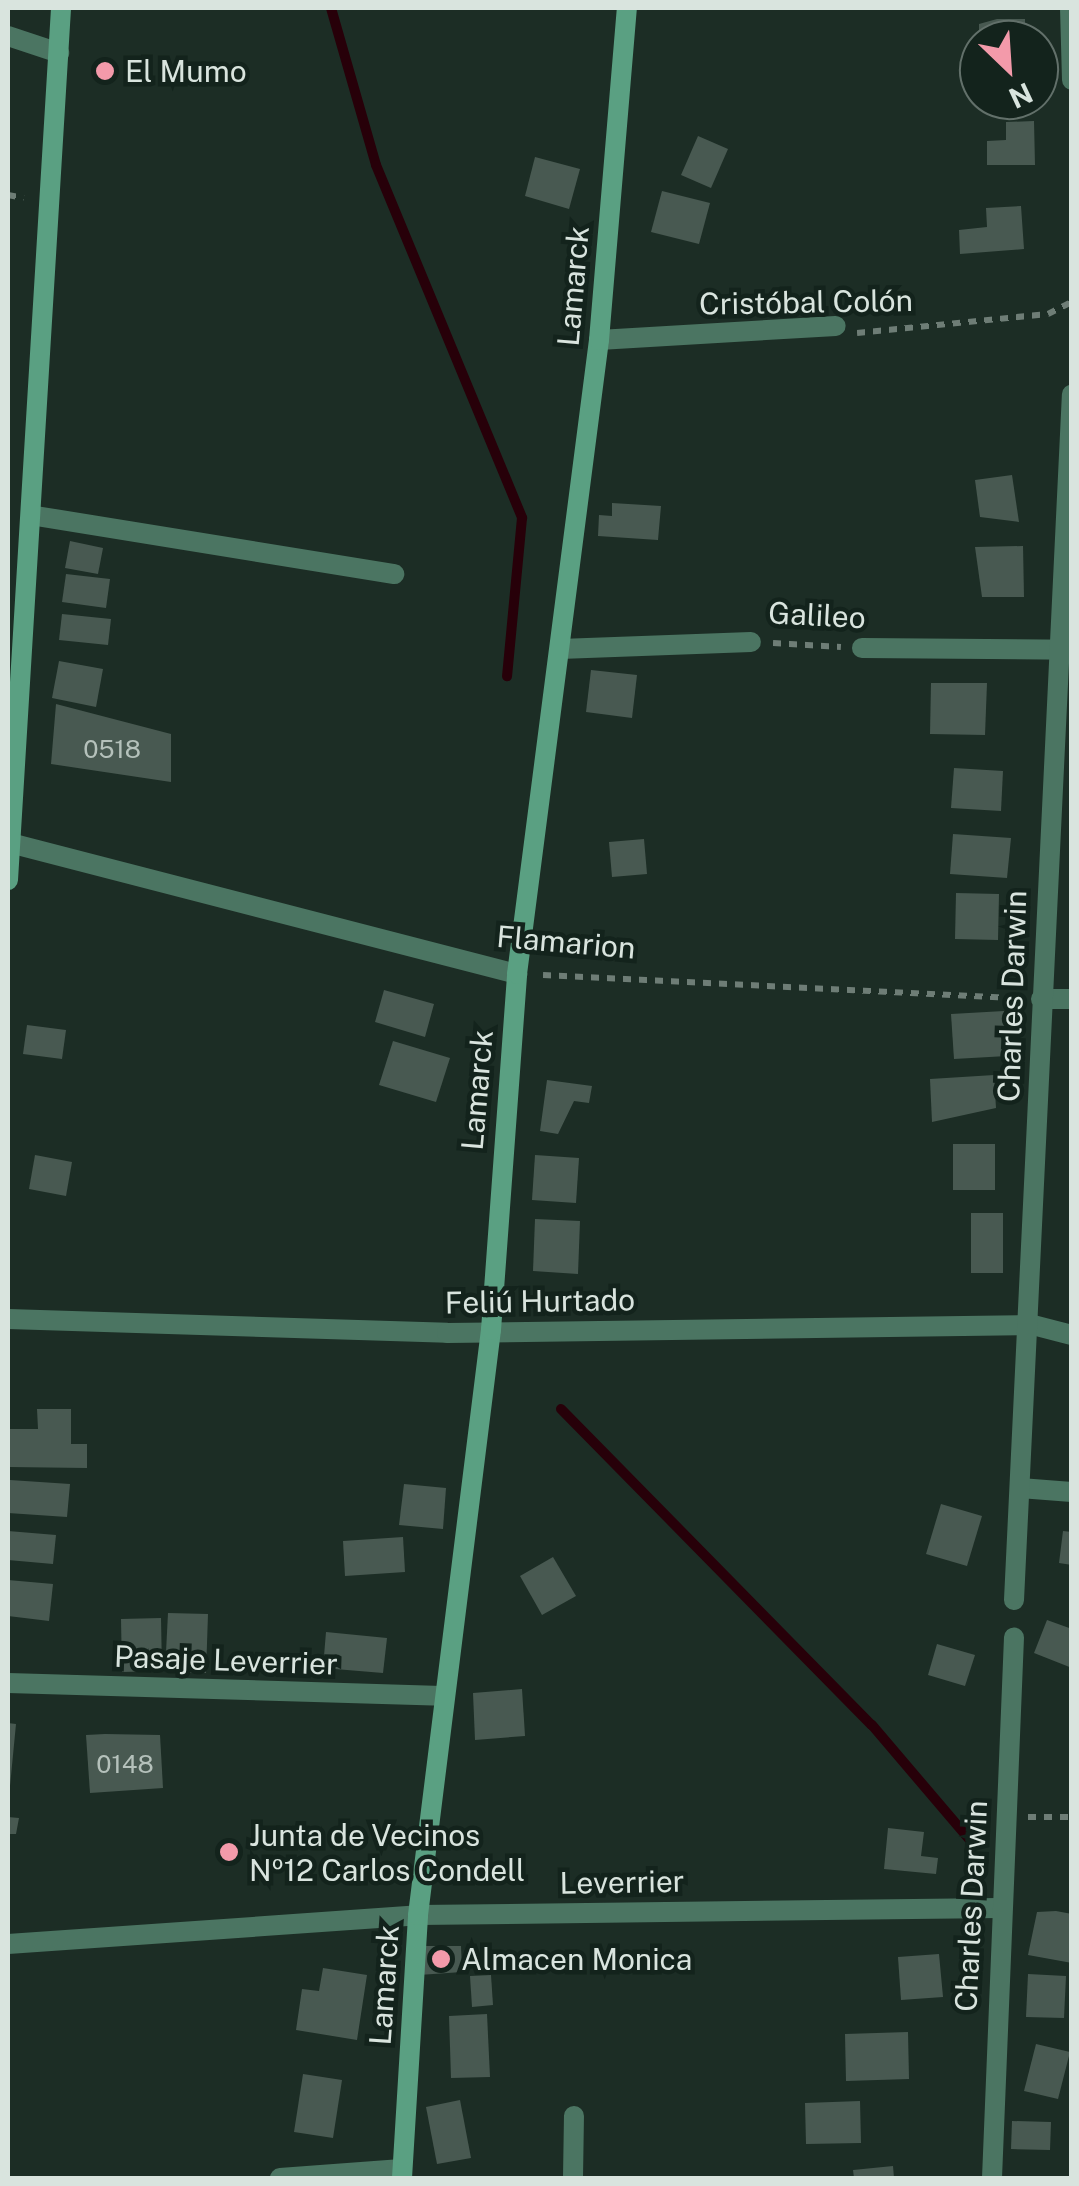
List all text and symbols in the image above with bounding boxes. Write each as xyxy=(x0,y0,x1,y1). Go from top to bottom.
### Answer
north arrow xyxy=(959,20,1059,120)
place label: El Mumo xyxy=(125,53,247,89)
marker: El Mumo xyxy=(94,60,116,82)
text: N xyxy=(1004,76,1038,115)
street label: Lamarck xyxy=(550,224,596,348)
street label: Cristóbal Colón xyxy=(699,282,913,322)
street label: Galileo xyxy=(767,594,867,636)
house number: 0518 xyxy=(83,734,141,764)
street label: Charles Darwin xyxy=(990,890,1034,1102)
street label: Flamarion xyxy=(495,918,637,966)
street label: Lamarck xyxy=(454,1028,500,1152)
street label: Feliú Hurtado xyxy=(445,1281,635,1321)
street label: Pasaje Leverrier xyxy=(113,1638,339,1682)
house number: 0148 xyxy=(96,1749,154,1779)
street label: Charles Darwin xyxy=(947,1799,995,2013)
place label: Junta de Vecinos Nº12 Carlos Condell xyxy=(249,1817,525,1888)
marker: Junta de Vecinos Nº12 Carlos Condell xyxy=(218,1841,240,1863)
street label: Leverrier xyxy=(559,1863,685,1901)
street label: Lamarck xyxy=(362,1924,406,2046)
place label: Almacen Monica xyxy=(461,1941,692,1977)
marker: Almacen Monica xyxy=(430,1948,452,1970)

